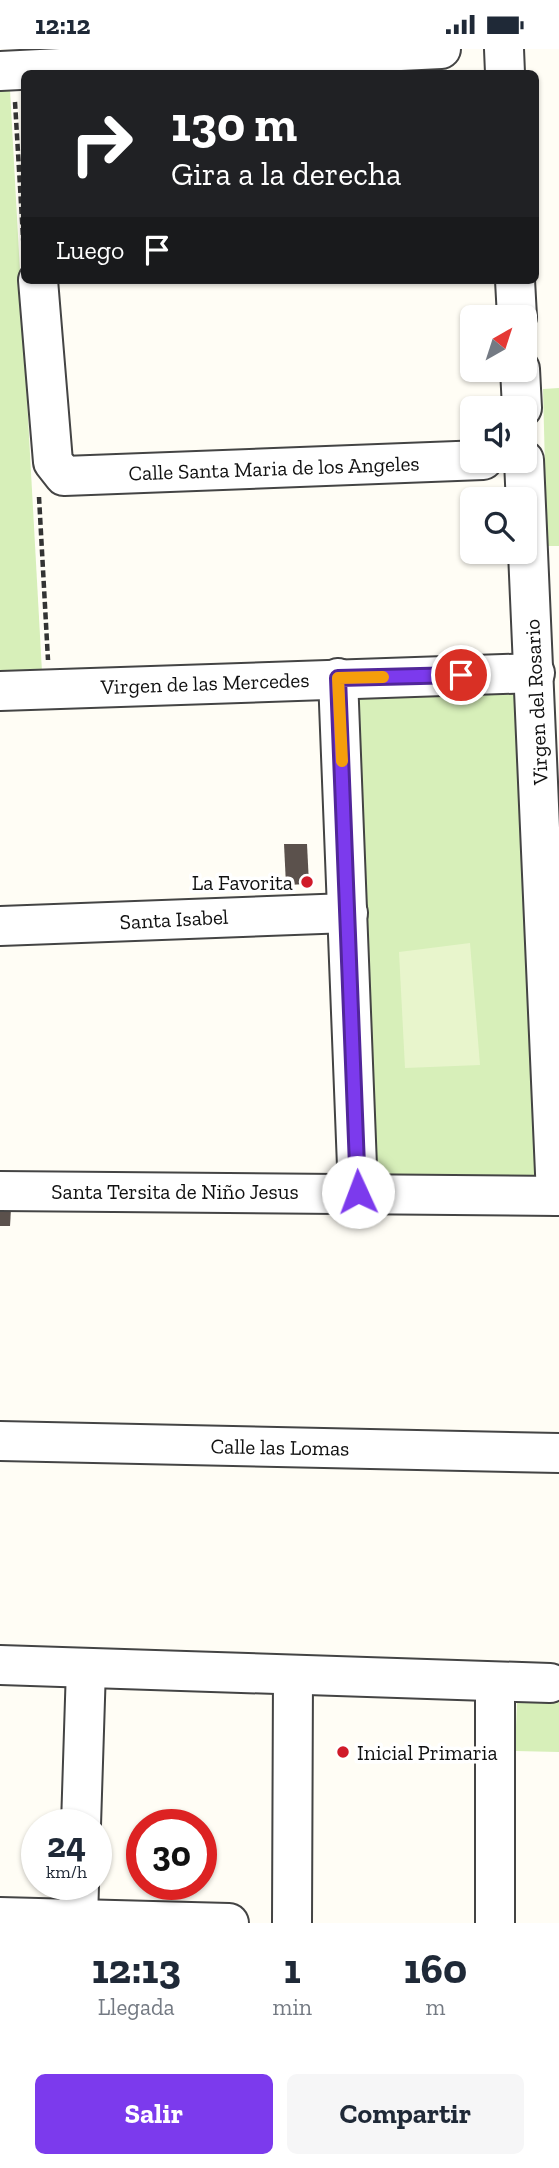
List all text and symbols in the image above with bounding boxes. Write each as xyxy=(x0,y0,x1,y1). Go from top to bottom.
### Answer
text: 12:12 xyxy=(35,9,90,41)
text: 130 m xyxy=(171,95,297,154)
icon: right xyxy=(56,98,147,189)
text: Gira a la derecha xyxy=(171,155,401,193)
icon: arrive xyxy=(138,231,176,269)
text: Luego xyxy=(56,234,124,266)
north arrow xyxy=(460,305,537,381)
map controls xyxy=(460,305,537,564)
button: sound xyxy=(460,396,537,473)
street label: Calle Santa Maria de los Angeles xyxy=(128,450,420,486)
button: search xyxy=(460,487,537,564)
street label: Virgen del Rosario xyxy=(519,618,553,787)
pin xyxy=(431,645,491,705)
icon: arrive xyxy=(442,656,480,694)
street label: Virgen de las Mercedes xyxy=(99,667,310,699)
place label: La Favorita xyxy=(192,870,293,895)
marker: La Favorita xyxy=(299,874,315,890)
street label: Santa Isabel xyxy=(119,904,229,934)
position arrow xyxy=(321,1155,395,1229)
street label: Santa Tersita de Niño Jesus xyxy=(51,1179,299,1204)
street label: Calle las Lomas xyxy=(210,1433,350,1461)
place label: Inicial Primaria xyxy=(357,1740,498,1765)
marker: Inicial Primaria xyxy=(335,1744,351,1760)
speed limit sign: 30 xyxy=(126,1809,217,1900)
text: 24 xyxy=(47,1824,86,1866)
text: km/h xyxy=(46,1861,87,1883)
text: 12:13 xyxy=(92,1943,181,1994)
text: 1 xyxy=(284,1943,301,1994)
text: 160 xyxy=(404,1943,467,1994)
text: Llegada xyxy=(98,1993,175,2021)
text: min xyxy=(273,1993,312,2021)
text: m xyxy=(426,1993,445,2021)
button: Salir xyxy=(35,2074,273,2154)
button: Compartir xyxy=(287,2074,524,2154)

